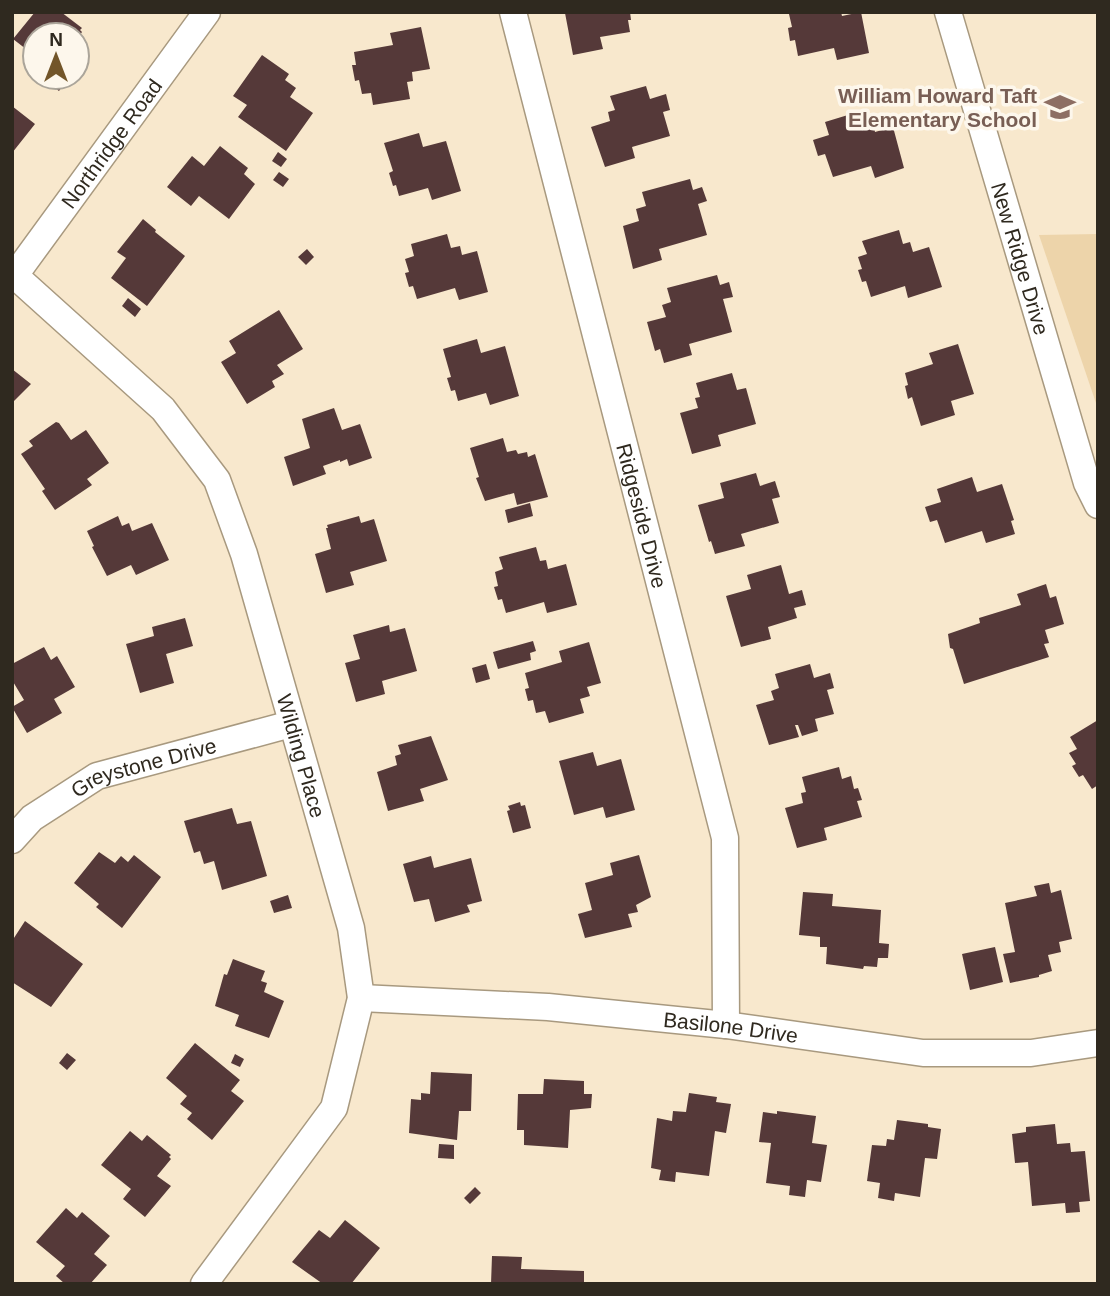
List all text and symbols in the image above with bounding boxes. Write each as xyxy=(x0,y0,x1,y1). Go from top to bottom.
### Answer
north arrow xyxy=(21,21,91,91)
text: N xyxy=(49,29,63,50)
street label: Northridge Road xyxy=(56,74,166,212)
place label: William Howard Taft Elementary School xyxy=(838,84,1037,131)
school or university icon: William Howard Taft Elementary School xyxy=(1043,90,1077,124)
street label: New Ridge Drive xyxy=(987,180,1054,337)
street label: Ridgeside Drive xyxy=(613,441,672,590)
street label: Wilding Place xyxy=(273,691,330,820)
street label: Greystone Drive xyxy=(66,733,219,801)
street label: Basilone Drive xyxy=(662,1007,800,1047)

